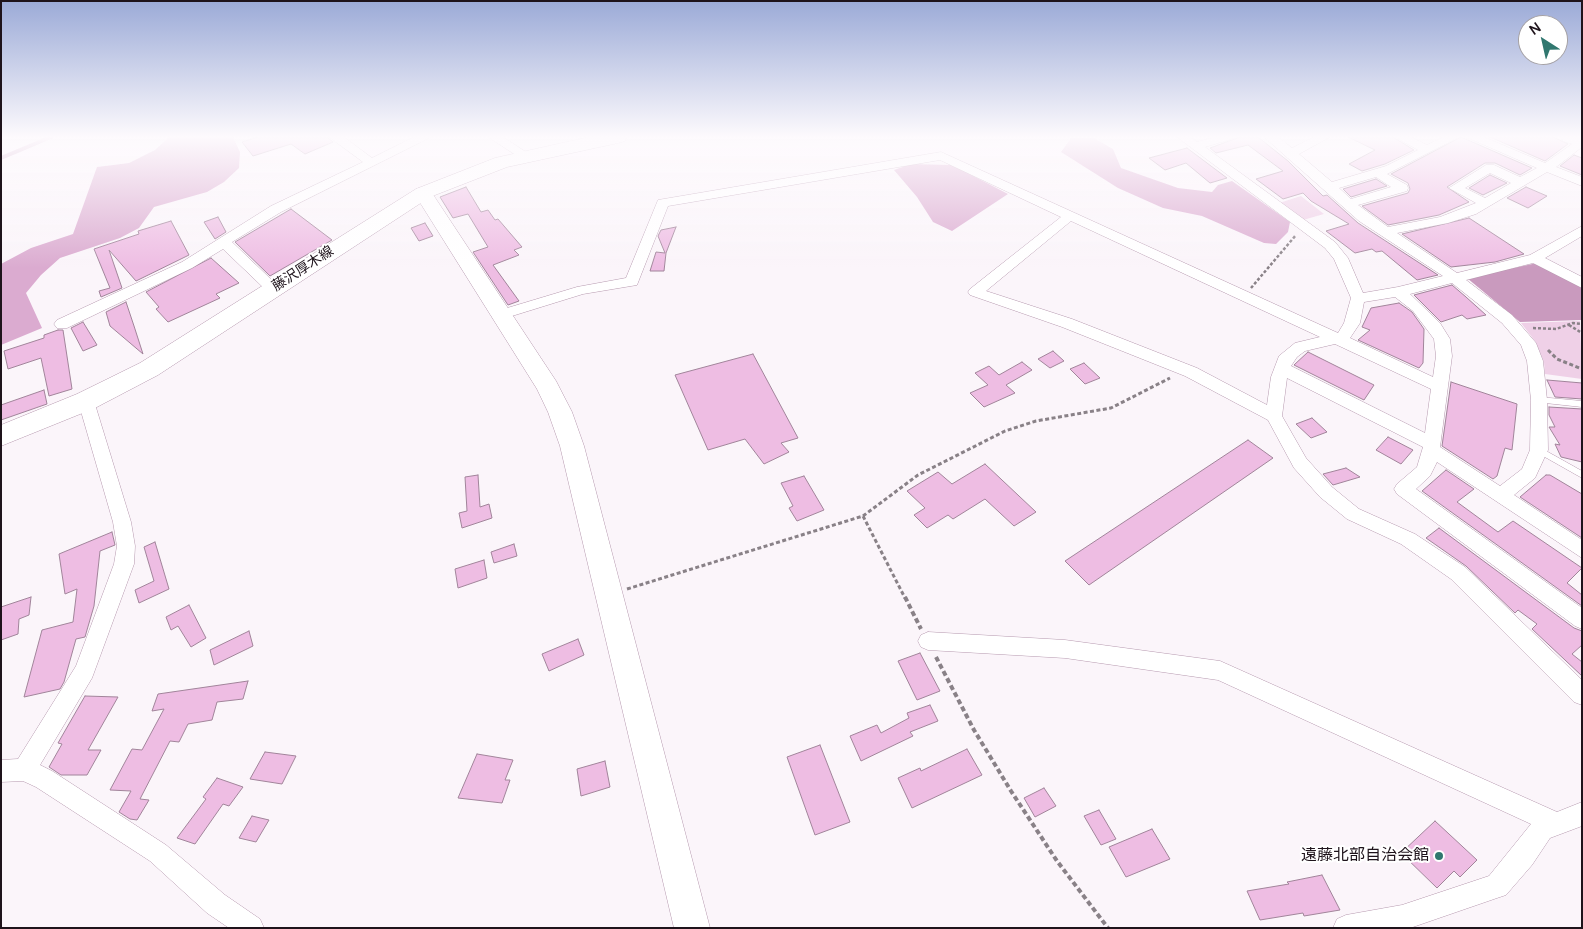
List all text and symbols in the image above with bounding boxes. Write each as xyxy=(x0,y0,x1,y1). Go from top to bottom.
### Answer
north arrow xyxy=(1518,15,1568,65)
text: N xyxy=(1525,17,1544,39)
street label: 藤沢厚木線 xyxy=(269,243,337,295)
place label: 遠藤北部自治会館 xyxy=(1301,846,1429,866)
marker: 遠藤北部自治会館 xyxy=(1433,850,1445,862)

